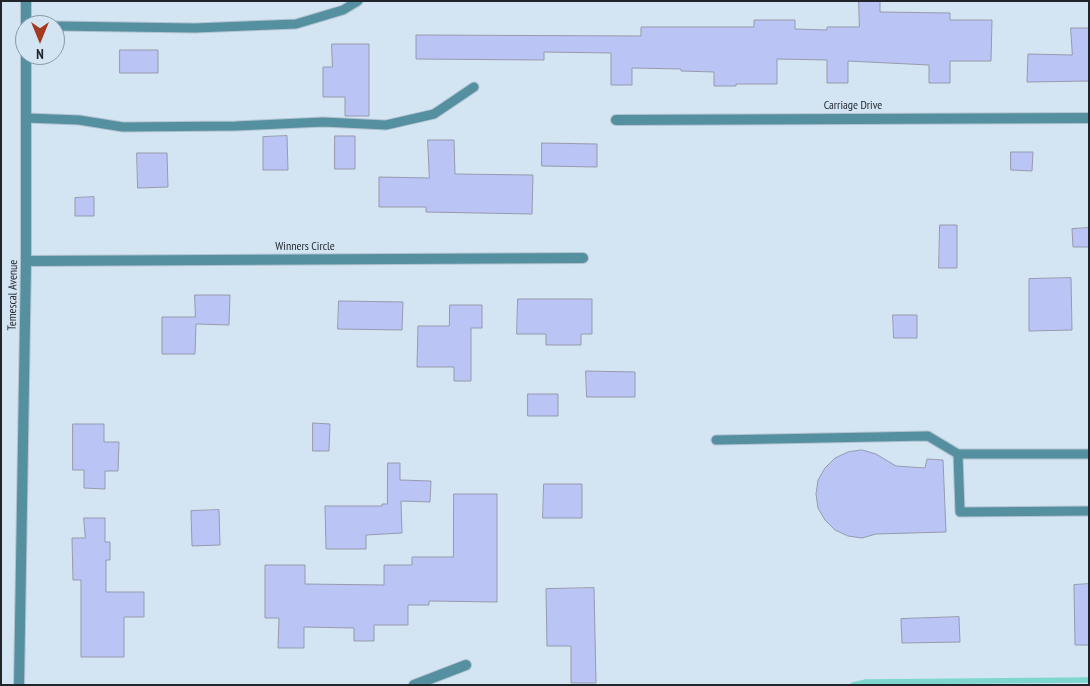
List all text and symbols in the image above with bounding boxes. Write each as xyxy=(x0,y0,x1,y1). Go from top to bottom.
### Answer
north arrow xyxy=(15,15,65,65)
text: N xyxy=(36,45,44,63)
street label: Carriage Drive xyxy=(824,99,882,113)
street label: Winners Circle xyxy=(275,240,335,254)
street label: Temescal Avenue xyxy=(5,260,21,330)

